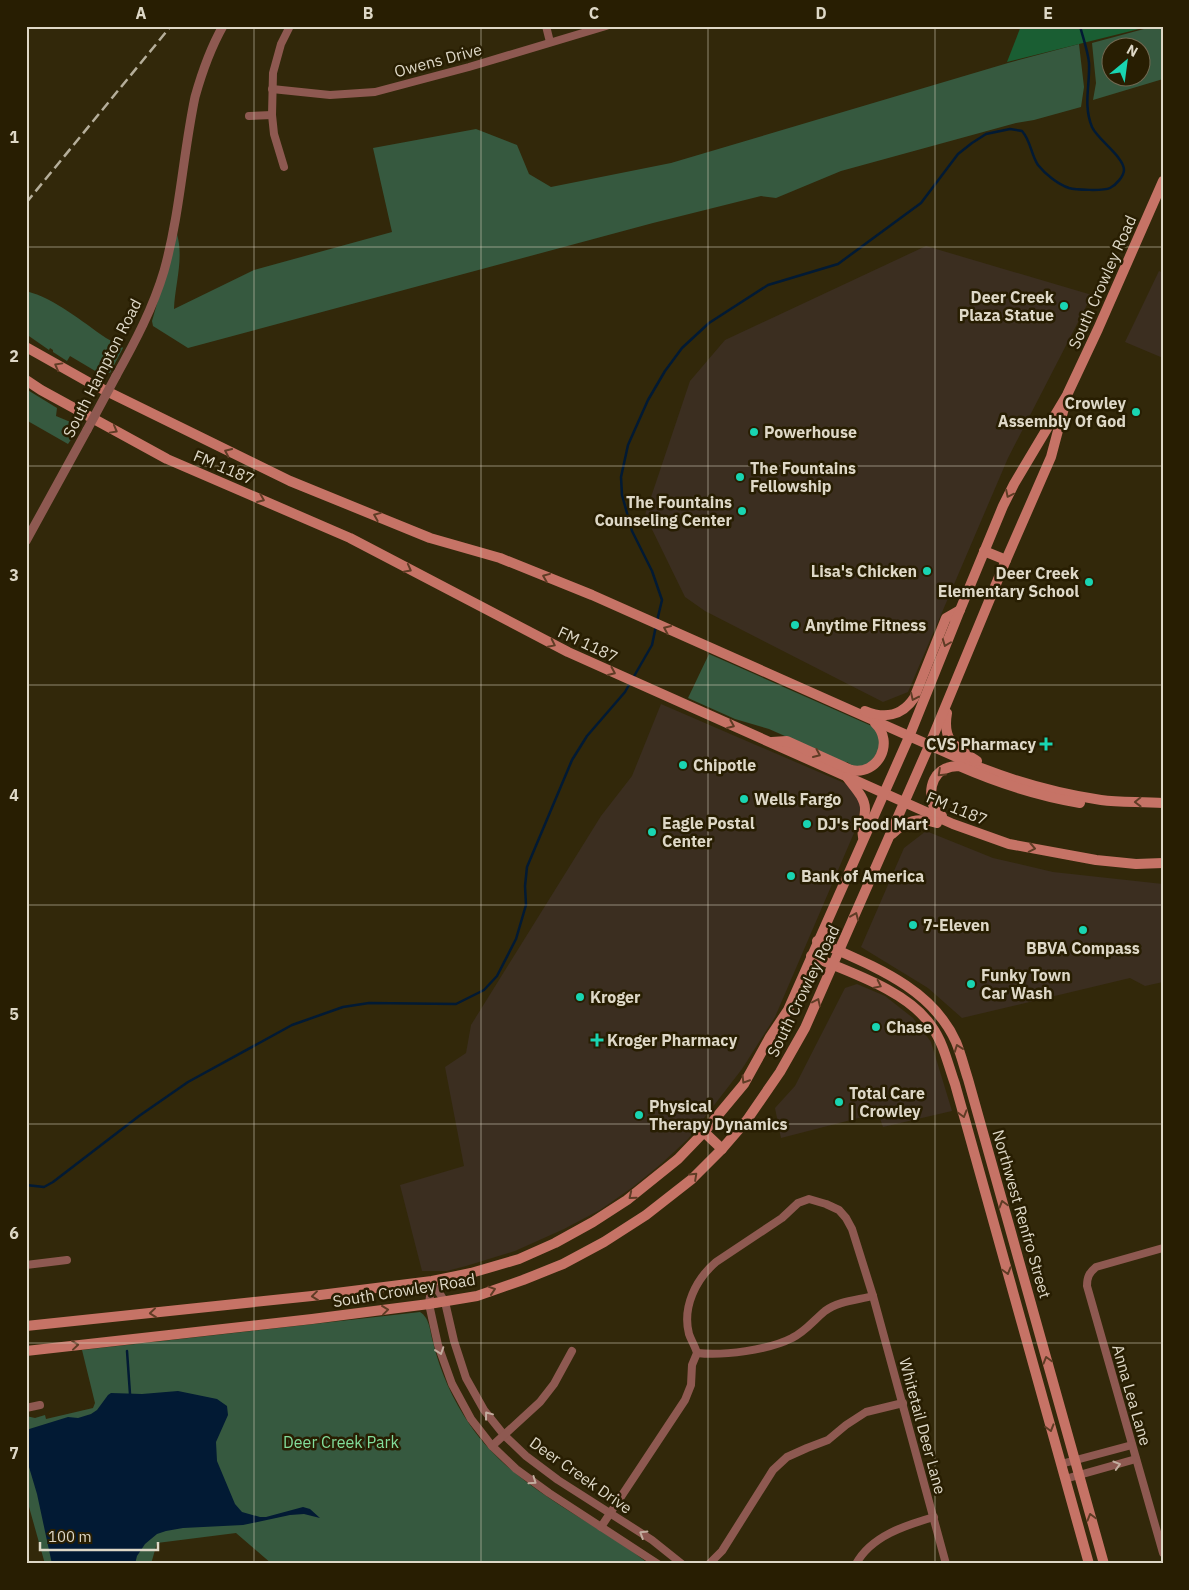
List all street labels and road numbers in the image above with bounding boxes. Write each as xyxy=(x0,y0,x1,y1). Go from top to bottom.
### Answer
street label: Owens Drive xyxy=(392,39,484,81)
street label: South Crowley Road xyxy=(1064,212,1140,352)
street label: South Hampton Road xyxy=(58,295,146,441)
street label: FM 1187 xyxy=(191,445,257,489)
street label: FM 1187 xyxy=(555,621,621,667)
street label: FM 1187 xyxy=(924,787,990,829)
street label: South Crowley Road xyxy=(762,922,844,1060)
street label: Northwest Renfro Street xyxy=(988,1127,1056,1301)
street label: South Crowley Road xyxy=(331,1269,477,1311)
street label: Anna Lea Lane xyxy=(1108,1342,1156,1448)
street label: Whitetail Deer Lane xyxy=(895,1356,951,1497)
street label: Deer Creek Drive xyxy=(526,1432,636,1518)

